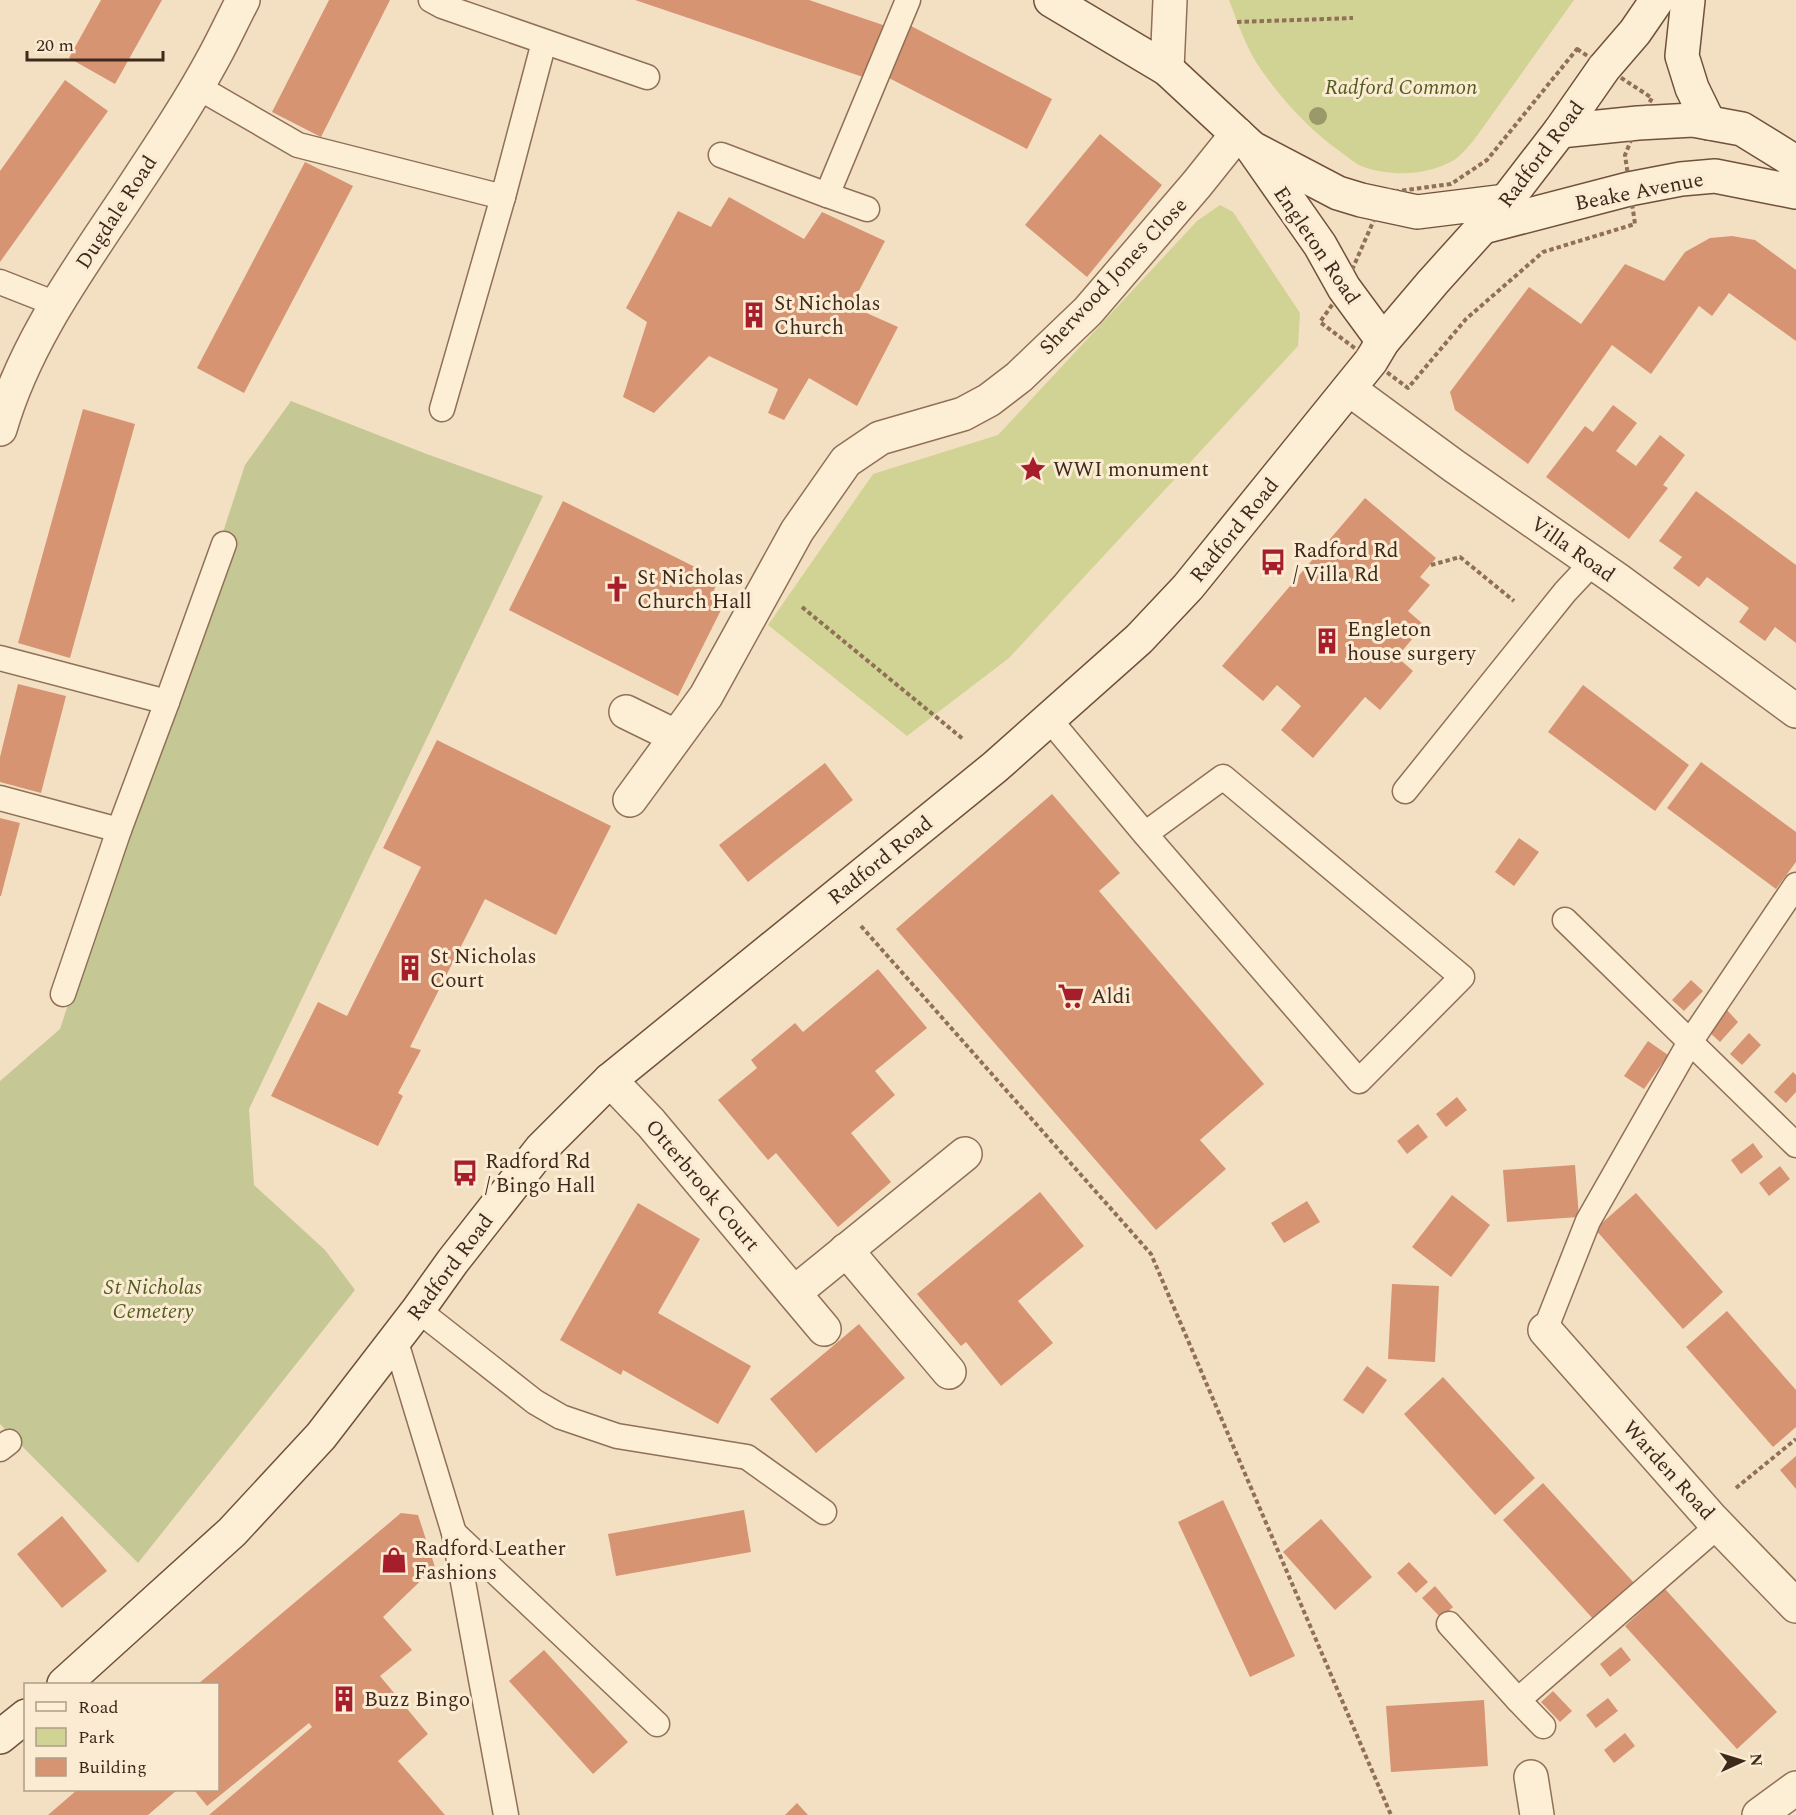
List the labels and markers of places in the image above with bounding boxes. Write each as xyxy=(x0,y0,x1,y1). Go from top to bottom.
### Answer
place label: St Nicholas Church xyxy=(774,288,881,344)
building icon: St Nicholas Church xyxy=(739,300,769,330)
place icon: WWI monument xyxy=(1018,454,1048,484)
place label: WWI monument xyxy=(1053,454,1209,486)
place label: Radford Rd / Villa Rd xyxy=(1293,535,1399,591)
bus stop icon: Radford Rd / Villa Rd xyxy=(1258,547,1288,577)
place label: St Nicholas Church Hall xyxy=(637,562,752,618)
church icon: St Nicholas Church Hall xyxy=(602,574,632,604)
place label: Engleton house surgery xyxy=(1347,614,1477,670)
building icon: Engleton house surgery xyxy=(1312,626,1342,656)
place label: St Nicholas Court xyxy=(430,941,537,997)
building icon: St Nicholas Court xyxy=(395,953,425,983)
supermarket icon: Aldi xyxy=(1056,981,1086,1011)
place label: Aldi xyxy=(1091,981,1131,1013)
place label: Radford Rd / Bingo Hall xyxy=(485,1146,595,1202)
bus stop icon: Radford Rd / Bingo Hall xyxy=(450,1158,480,1188)
place label: Radford Leather Fashions xyxy=(414,1533,566,1589)
shop icon: Radford Leather Fashions xyxy=(379,1545,409,1575)
building icon: Buzz Bingo xyxy=(329,1684,359,1714)
place label: Buzz Bingo xyxy=(364,1684,470,1716)

